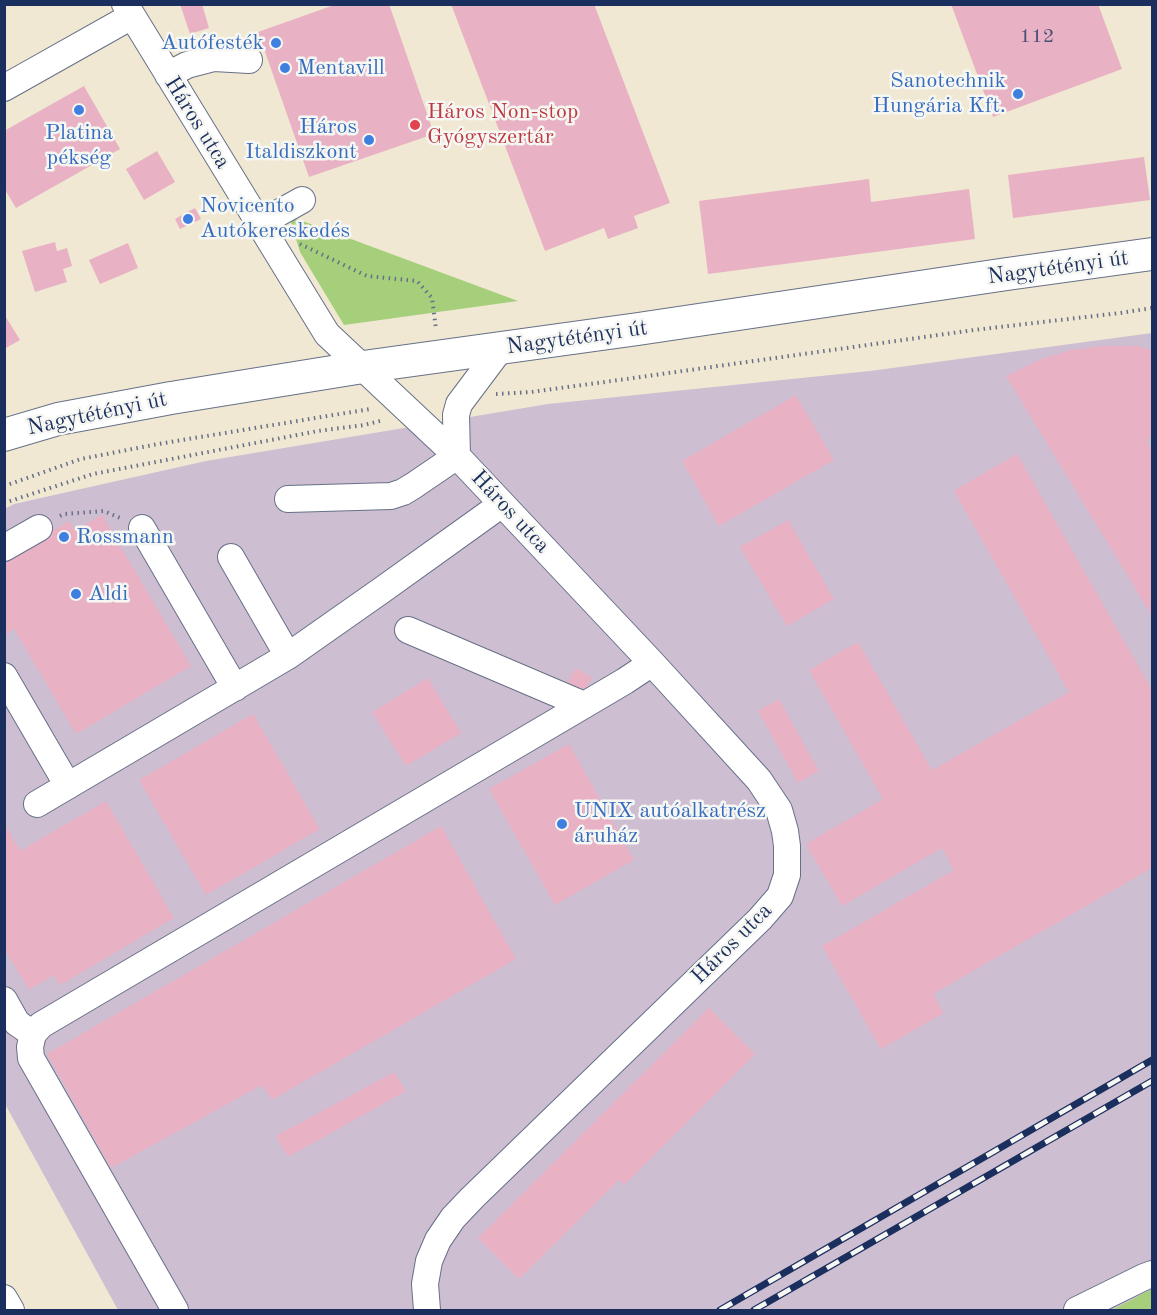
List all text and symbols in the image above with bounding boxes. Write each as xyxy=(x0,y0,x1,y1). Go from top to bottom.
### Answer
house number: 112 xyxy=(1020,25,1054,49)
place label: Autófesték xyxy=(161,30,264,56)
marker: Autófesték xyxy=(269,36,283,50)
place label: Mentavill xyxy=(297,55,385,81)
marker: Mentavill xyxy=(278,61,292,75)
place label: Sanotechnik Hungária Kft. xyxy=(873,68,1006,119)
street label: Háros utca xyxy=(158,72,236,174)
marker: Sanotechnik Hungária Kft. xyxy=(1011,87,1025,101)
place label: Háros Non-stop Gyógyszertár xyxy=(427,99,578,150)
marker: Platina pékség xyxy=(72,103,86,117)
place label: Háros Italdiszkont xyxy=(245,114,357,166)
marker: Háros Non-stop Gyógyszertár xyxy=(408,118,422,132)
place label: Platina pékség xyxy=(45,120,113,172)
marker: Háros Italdiszkont xyxy=(362,133,376,147)
place label: Novicento Autókereskedés xyxy=(200,193,350,244)
marker: Novicento Autókereskedés xyxy=(181,212,195,226)
street label: Nagytétényi út xyxy=(986,245,1130,291)
street label: Nagytétényi út xyxy=(505,315,649,361)
street label: Nagytétényi út xyxy=(25,386,169,442)
street label: Háros utca xyxy=(465,465,555,559)
place label: Rossmann xyxy=(76,524,174,550)
marker: Rossmann xyxy=(57,530,71,544)
place label: Aldi xyxy=(88,581,128,607)
marker: Aldi xyxy=(69,587,83,601)
place label: UNIX autóalkatrész áruház xyxy=(574,798,766,849)
marker: UNIX autóalkatrész áruház xyxy=(555,817,569,831)
street label: Háros utca xyxy=(686,898,778,990)

